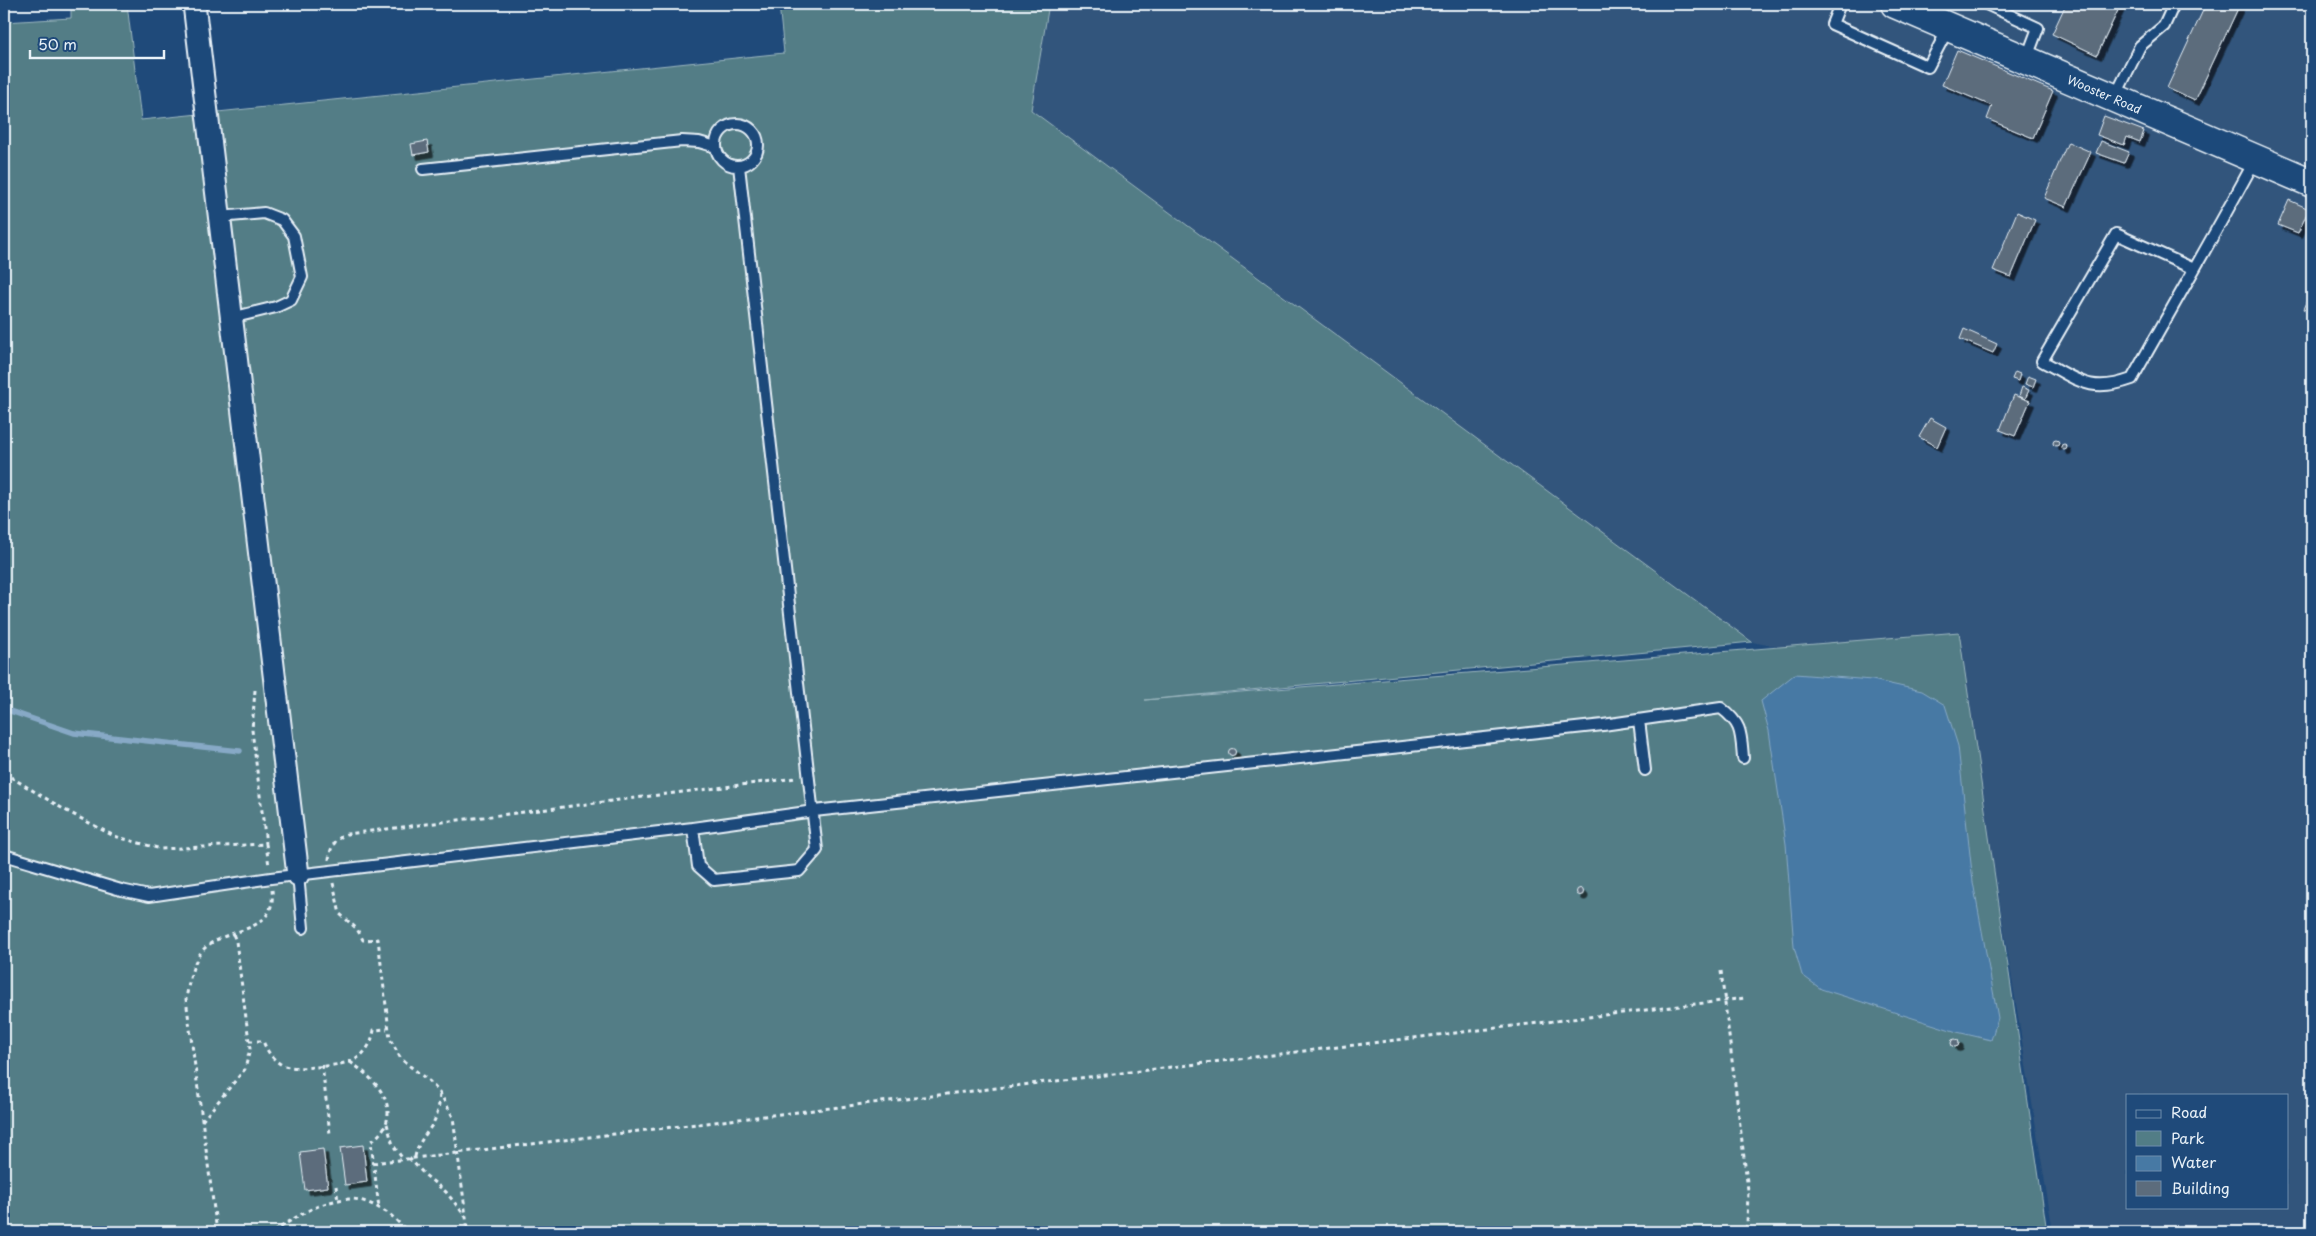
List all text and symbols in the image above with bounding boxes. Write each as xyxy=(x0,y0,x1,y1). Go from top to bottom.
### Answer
scale bar xyxy=(30,28,164,60)
text: 50 m xyxy=(38,32,77,55)
street label: Wooster Road xyxy=(2065,70,2144,118)
legend xyxy=(2126,1094,2288,1208)
text: Road xyxy=(2171,1100,2207,1123)
text: Park xyxy=(2171,1126,2205,1149)
text: Water xyxy=(2171,1150,2216,1173)
text: Building xyxy=(2171,1176,2230,1199)

